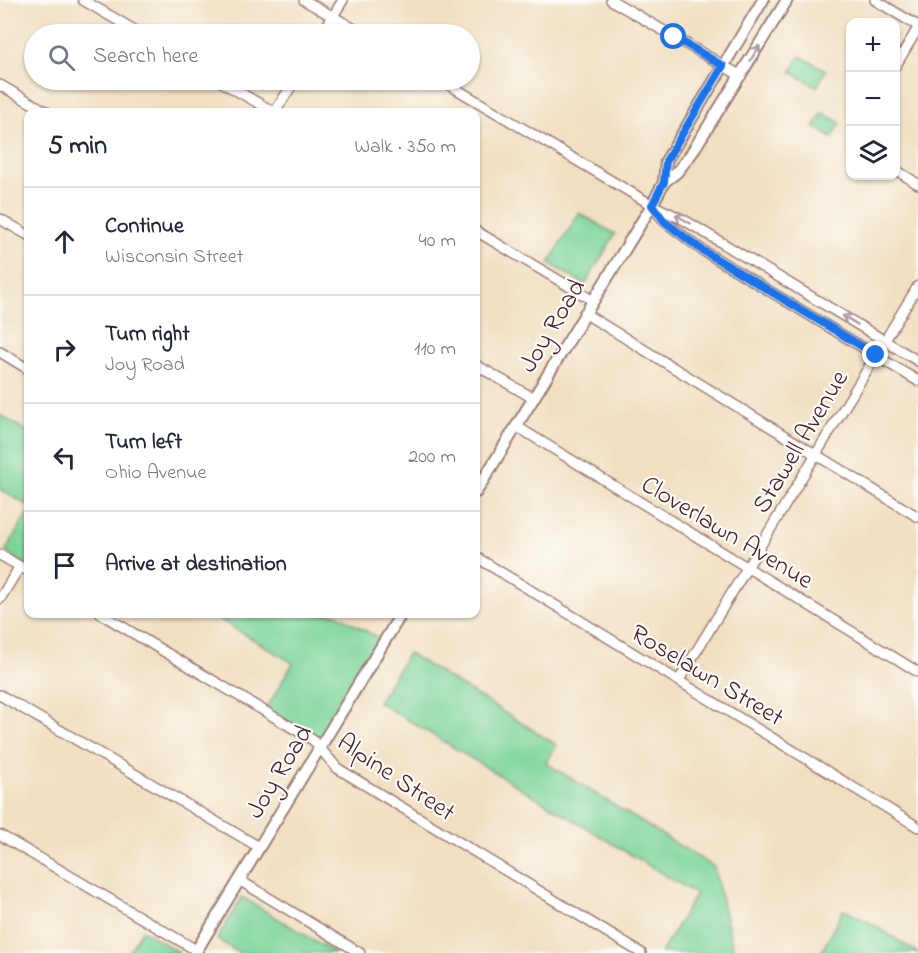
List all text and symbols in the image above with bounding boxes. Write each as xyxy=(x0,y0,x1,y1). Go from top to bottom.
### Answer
map controls xyxy=(846,18,900,180)
button: + xyxy=(846,18,900,72)
route start xyxy=(660,23,686,49)
search box xyxy=(24,24,480,90)
icon: search xyxy=(45,41,78,74)
text: Search here xyxy=(93,41,198,73)
one-way arrow xyxy=(749,45,761,62)
button: − xyxy=(846,72,900,126)
button: layers xyxy=(846,126,900,180)
text: 5 min xyxy=(48,128,107,166)
text: Walk · 350 m xyxy=(354,133,456,162)
text: Continue xyxy=(105,211,184,243)
one-way arrow xyxy=(675,213,692,225)
icon: ahead xyxy=(48,225,81,258)
text: 40 m xyxy=(419,227,456,256)
text: Wisconsin Street xyxy=(105,243,243,272)
street label: Joy Road xyxy=(511,272,597,381)
one-way arrow xyxy=(842,314,859,326)
text: Turn right xyxy=(105,319,190,351)
icon: right xyxy=(48,333,81,366)
text: 110 m xyxy=(414,335,456,364)
route end xyxy=(862,341,888,367)
text: Joy Road xyxy=(105,351,185,380)
street label: Stawell Avenue xyxy=(744,363,860,521)
text: Turn left xyxy=(105,427,182,459)
icon: left xyxy=(48,441,81,474)
text: 200 m xyxy=(408,443,456,472)
text: Ohio Avenue xyxy=(105,459,206,488)
street label: Cloverlawn Avenue xyxy=(633,467,820,600)
icon: arrive xyxy=(48,549,81,582)
text: Arrive at destination xyxy=(105,549,287,581)
street label: Roselawn Street xyxy=(622,616,791,738)
street label: Joy Road xyxy=(238,718,324,827)
street label: Alpine Street xyxy=(328,725,462,832)

